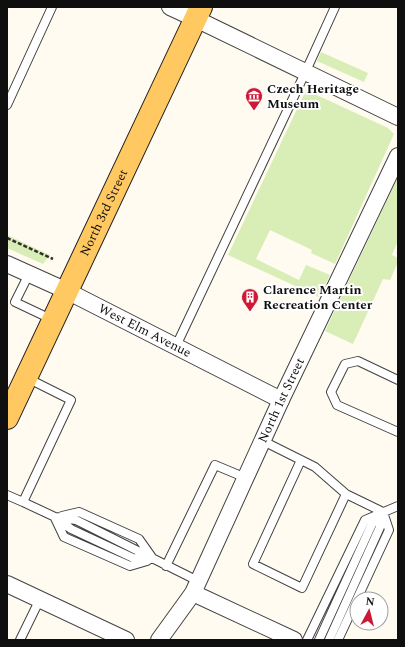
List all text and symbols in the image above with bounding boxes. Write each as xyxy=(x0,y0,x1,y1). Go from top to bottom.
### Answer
place label: Czech Heritage Museum xyxy=(267,79,359,114)
museum icon: Czech Heritage Museum xyxy=(244,86,264,111)
street label: North 3rd Street xyxy=(75,165,133,260)
place label: Clarence Martin Recreation Center xyxy=(263,280,373,315)
building icon: Clarence Martin Recreation Center xyxy=(240,287,260,312)
street label: West Elm Avenue xyxy=(95,299,195,363)
street label: North 1st Street xyxy=(253,354,310,446)
north arrow xyxy=(349,591,389,631)
text: N xyxy=(365,593,376,611)

